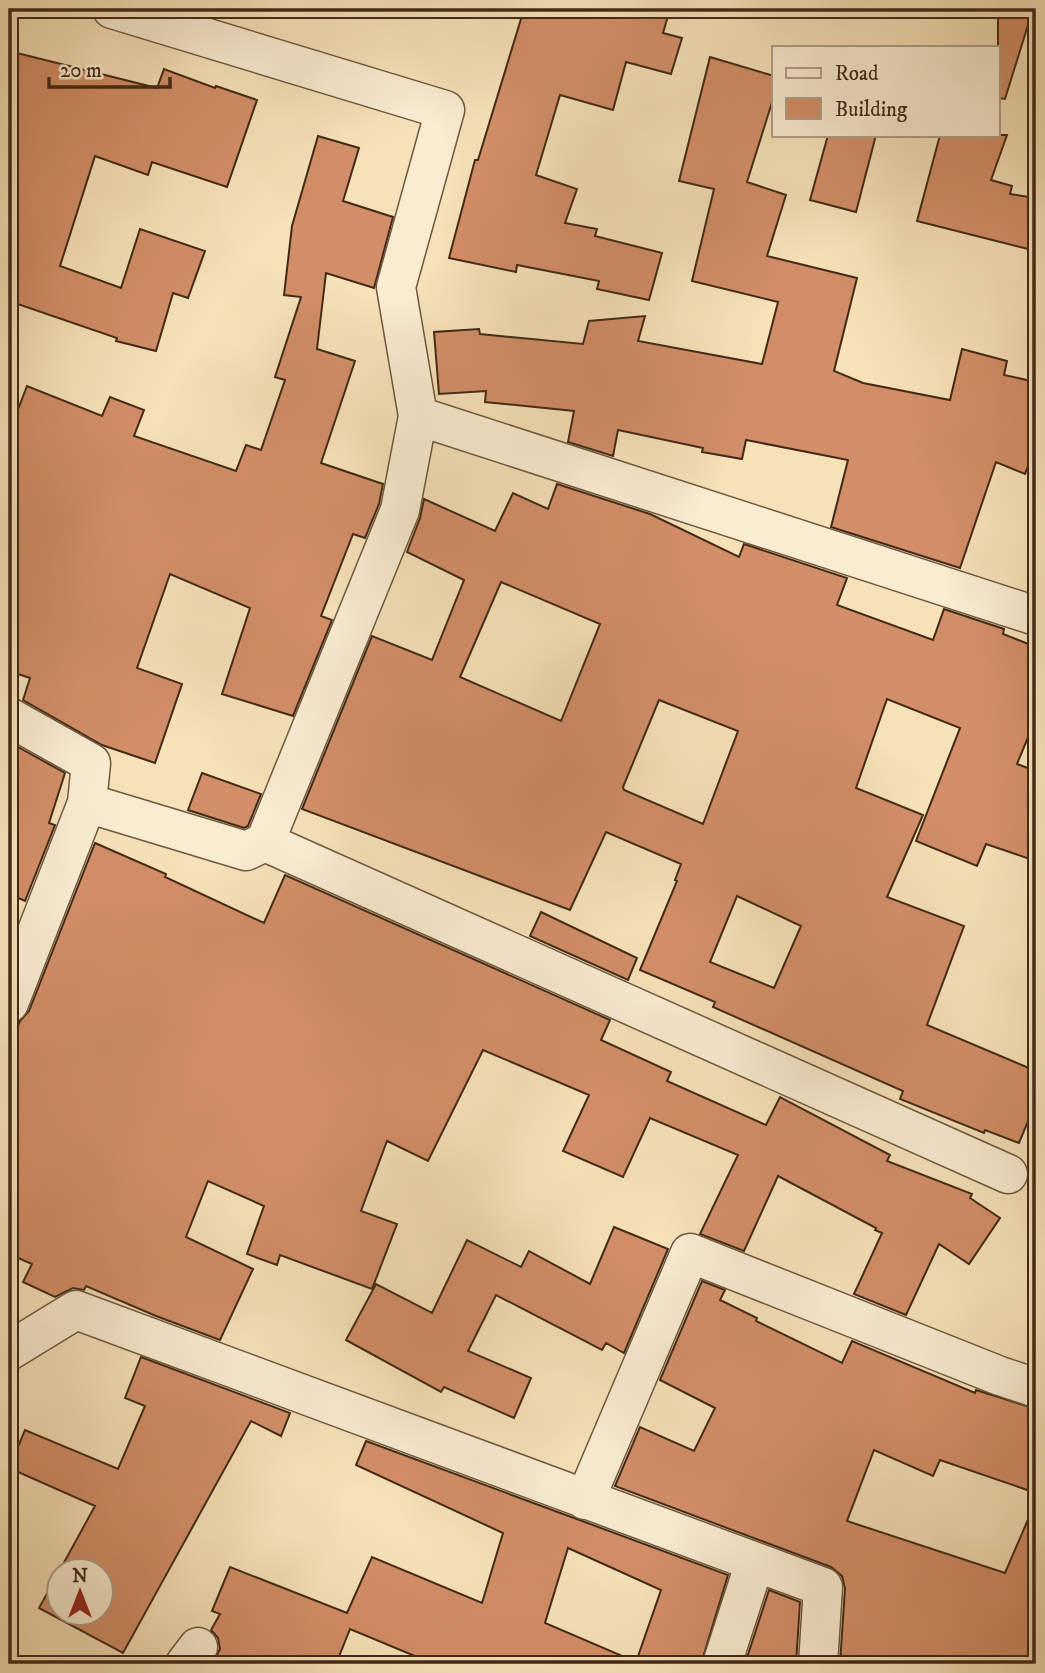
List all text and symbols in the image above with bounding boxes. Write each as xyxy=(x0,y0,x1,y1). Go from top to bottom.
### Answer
scale bar xyxy=(49,46,170,90)
legend xyxy=(772,46,1000,136)
text: 20 m xyxy=(60,58,102,84)
text: Road xyxy=(835,61,879,87)
text: Building xyxy=(835,97,908,123)
north arrow xyxy=(46,1558,116,1628)
text: N xyxy=(72,1565,88,1588)

